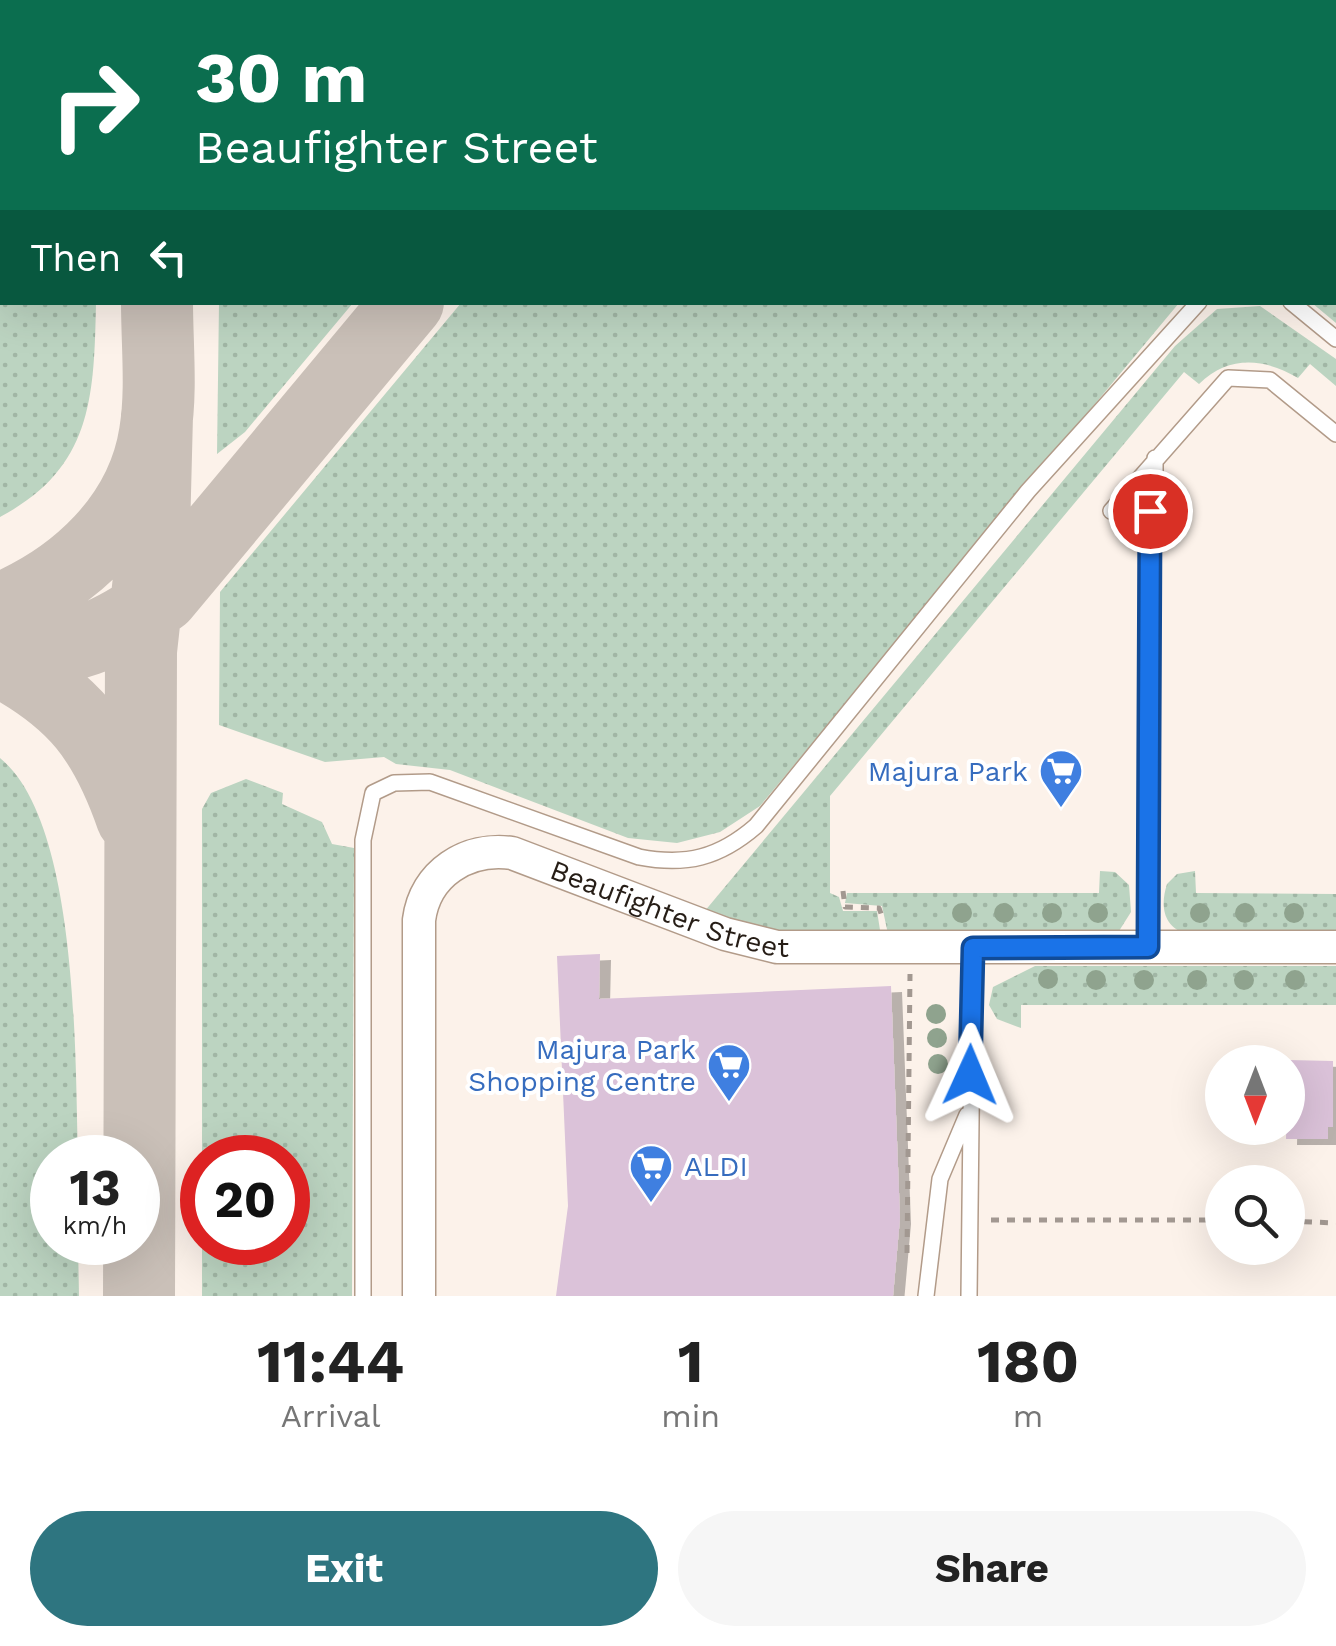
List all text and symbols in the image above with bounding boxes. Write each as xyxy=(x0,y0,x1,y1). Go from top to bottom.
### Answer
text: 30 m xyxy=(195,37,367,119)
icon: right xyxy=(30,40,160,170)
text: Beaufighter Street xyxy=(195,121,598,174)
icon: left xyxy=(141,230,196,285)
text: Then xyxy=(30,236,121,280)
pin xyxy=(1108,469,1193,554)
icon: arrive xyxy=(1123,484,1178,539)
supermarket icon: Majura Park xyxy=(1038,748,1084,809)
place label: Majura Park xyxy=(868,755,1028,788)
street label: Beaufighter Street xyxy=(546,853,789,964)
position arrow xyxy=(918,1023,1022,1127)
place label: Majura Park Shopping Centre xyxy=(468,1033,696,1098)
supermarket icon: Majura Park Shopping Centre xyxy=(706,1042,752,1103)
north arrow xyxy=(1205,1045,1305,1145)
map controls xyxy=(1205,1045,1305,1265)
speed limit sign: 20 xyxy=(180,1135,310,1265)
supermarket icon: ALDI xyxy=(628,1143,674,1204)
place label: ALDI xyxy=(684,1150,748,1183)
text: 13 xyxy=(69,1158,121,1217)
button: search xyxy=(1205,1165,1305,1265)
text: km/h xyxy=(63,1211,127,1240)
text: 11:44 xyxy=(257,1326,404,1397)
text: 1 xyxy=(678,1326,704,1397)
text: 180 xyxy=(977,1326,1079,1397)
text: Arrival xyxy=(281,1397,381,1435)
text: min xyxy=(661,1397,720,1435)
text: m xyxy=(1013,1397,1043,1435)
button: Exit xyxy=(30,1511,658,1626)
button: Share xyxy=(678,1511,1306,1626)

